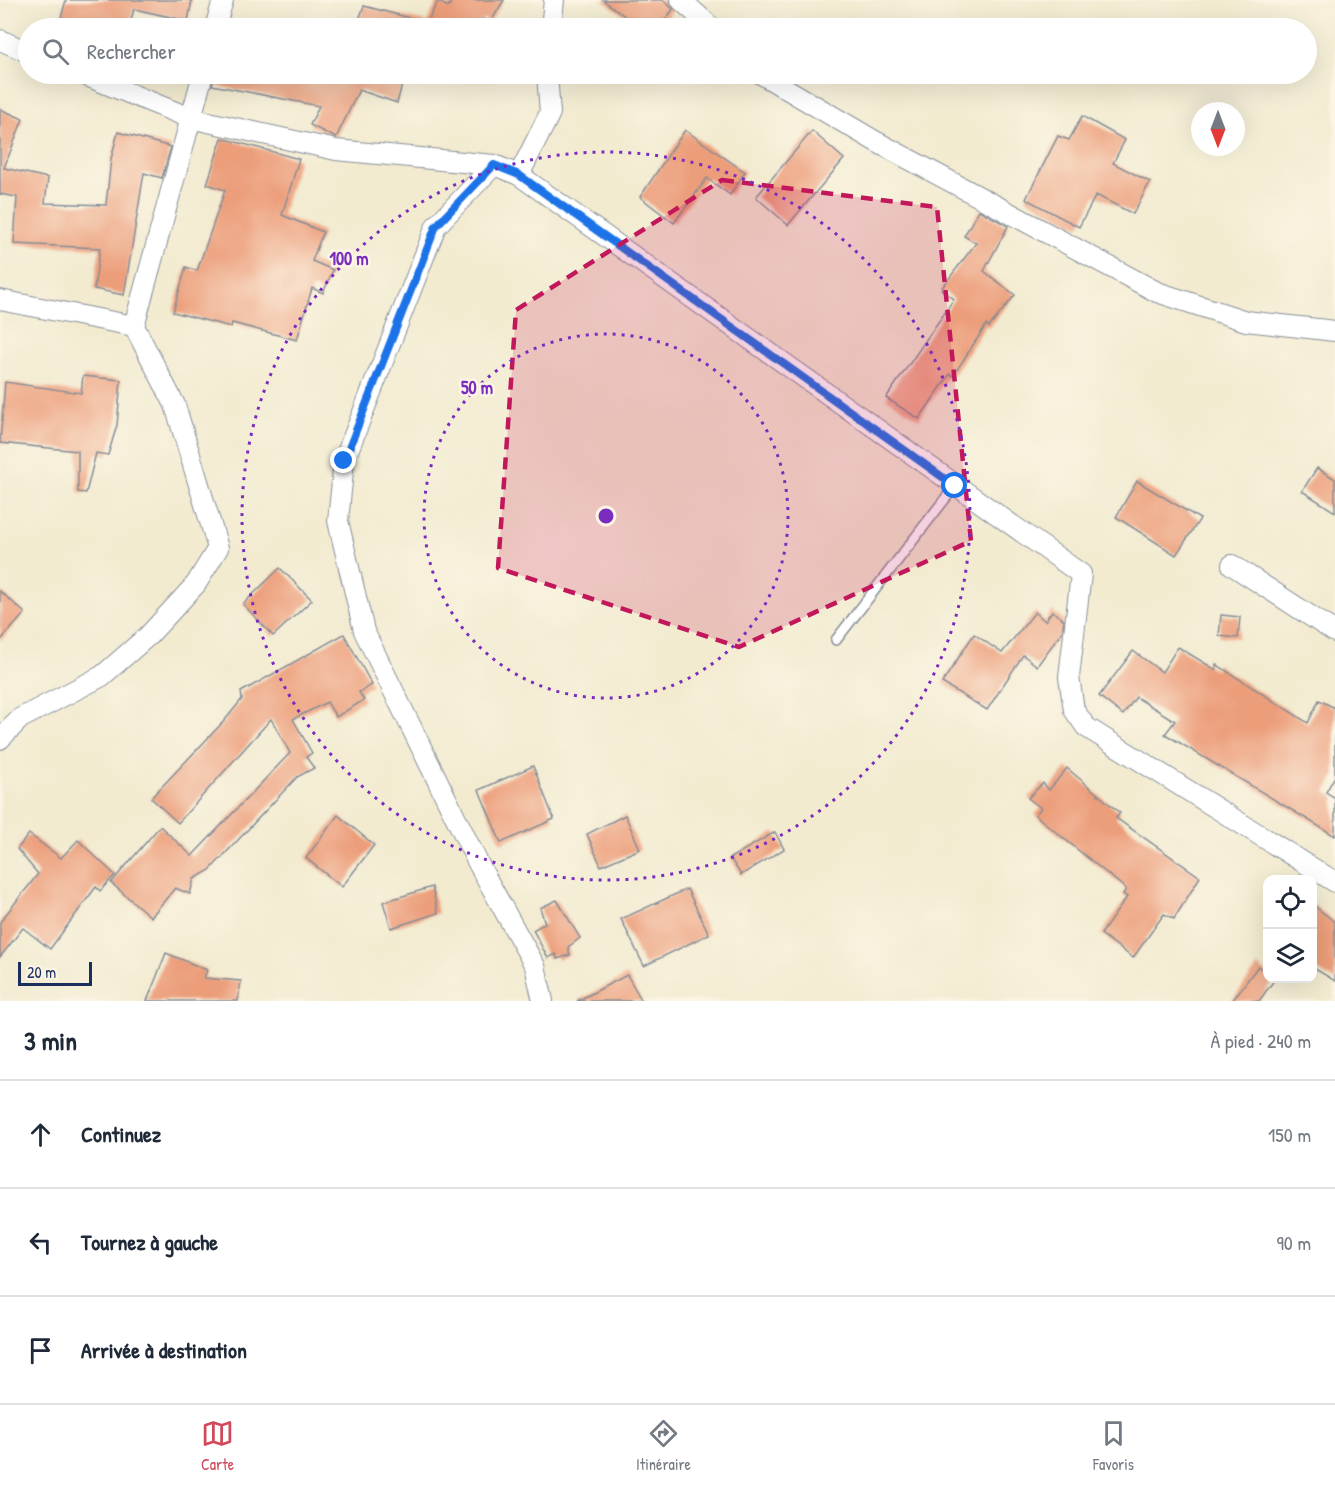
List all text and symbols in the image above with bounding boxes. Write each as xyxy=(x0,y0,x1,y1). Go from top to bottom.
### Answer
search box xyxy=(18,18,1317,84)
icon: search xyxy=(39,35,72,68)
text: Rechercher xyxy=(87,36,176,66)
north arrow xyxy=(1191,102,1245,156)
text: 100 m xyxy=(329,246,369,271)
text: 50 m xyxy=(461,375,493,400)
route end xyxy=(330,447,356,473)
route start xyxy=(941,472,967,498)
centre of rings xyxy=(596,506,616,526)
map controls xyxy=(1263,875,1317,983)
button: locate xyxy=(1263,875,1317,929)
button: layers xyxy=(1263,929,1317,983)
scale bar xyxy=(18,959,92,986)
text: 20 m xyxy=(27,961,56,983)
text: 3 min xyxy=(24,1023,77,1058)
text: À pied · 240 m xyxy=(1211,1027,1311,1054)
icon: ahead xyxy=(24,1118,57,1151)
text: Continuez xyxy=(81,1119,161,1149)
text: 150 m xyxy=(1268,1121,1311,1148)
icon: left xyxy=(24,1226,57,1259)
text: Tournez à gauche xyxy=(81,1227,218,1257)
text: 90 m xyxy=(1277,1229,1311,1256)
icon: arrive xyxy=(24,1334,57,1367)
text: Arrivée à destination xyxy=(81,1335,247,1365)
tab: Carte xyxy=(201,1417,234,1475)
tab: Itinéraire xyxy=(636,1417,691,1475)
tab: Favoris xyxy=(1093,1417,1134,1475)

